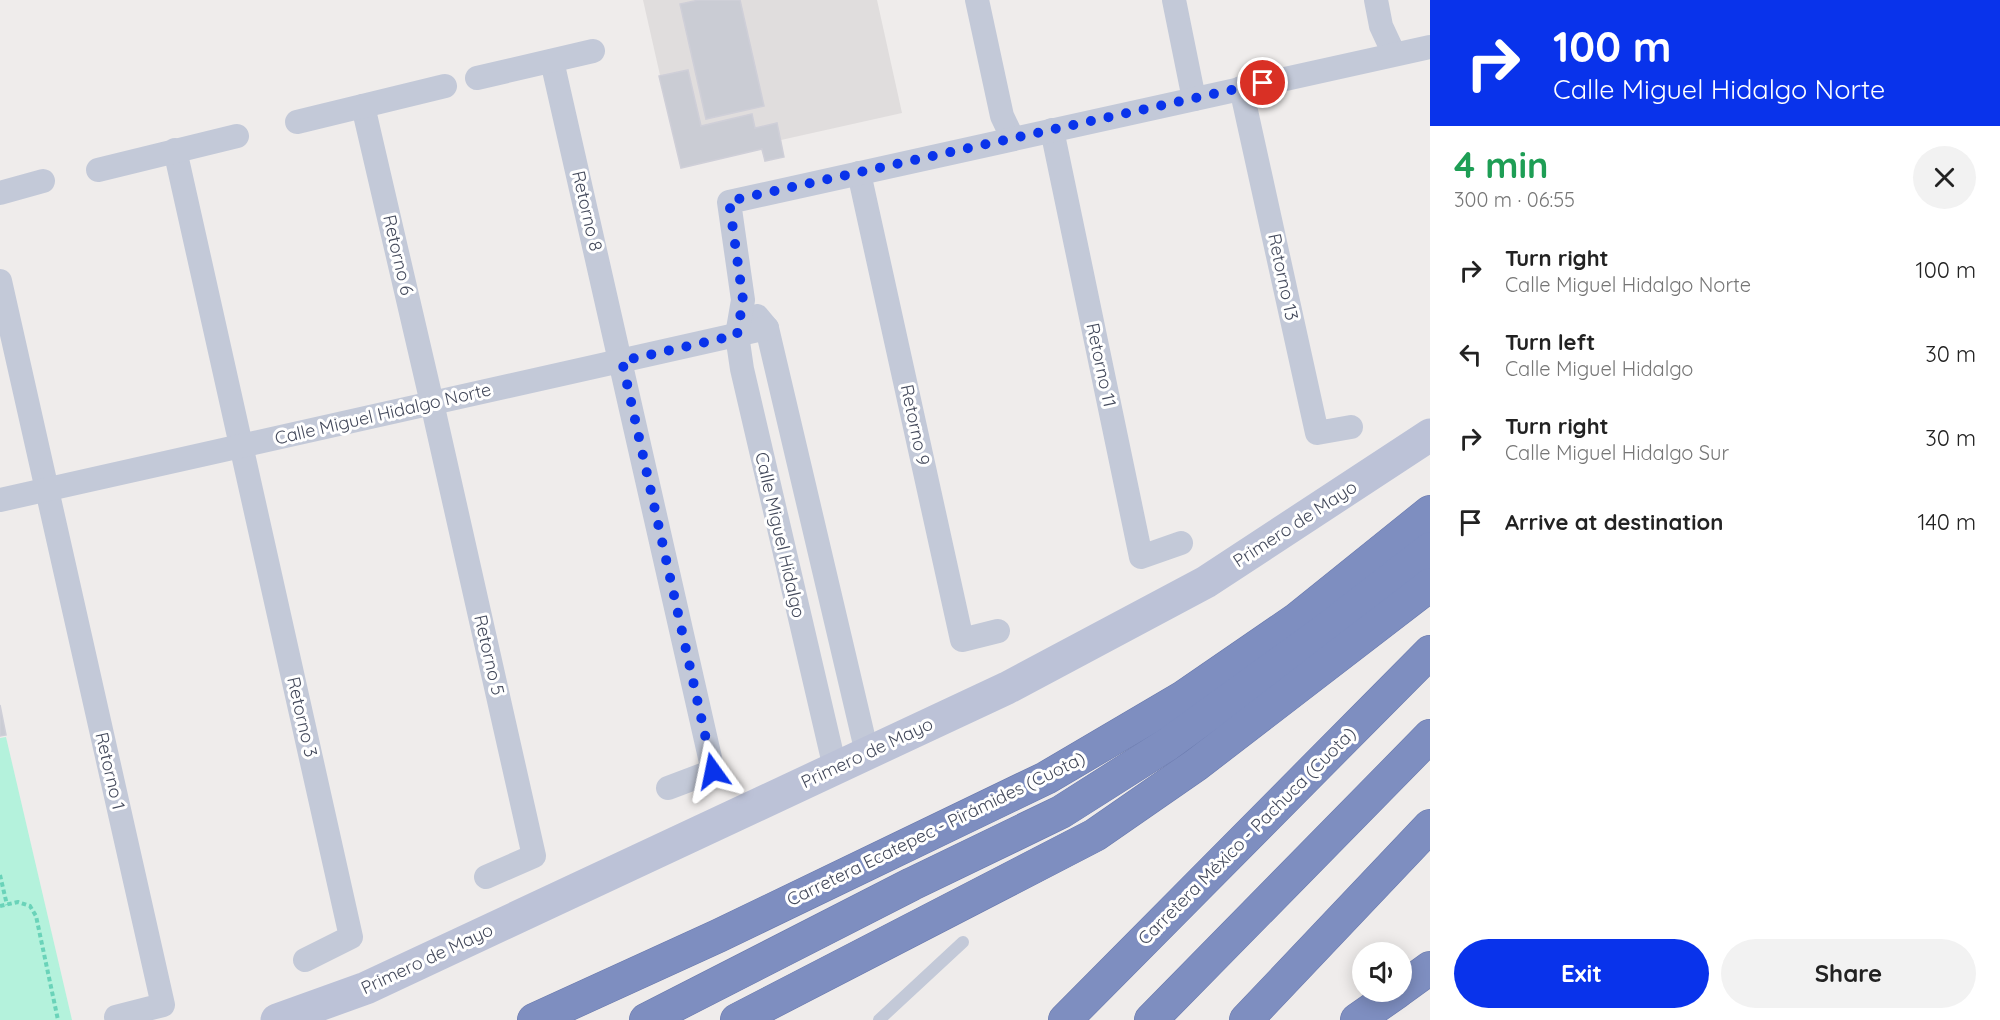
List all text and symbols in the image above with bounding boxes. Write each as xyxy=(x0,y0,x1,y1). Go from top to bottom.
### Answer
text: 100 m xyxy=(1553,20,1671,73)
icon: right xyxy=(1454,24,1532,102)
pin xyxy=(1237,57,1288,108)
icon: arrive xyxy=(1246,66,1279,99)
text: Calle Miguel Hidalgo Norte xyxy=(1553,72,1885,106)
text: 4 min xyxy=(1454,142,1548,187)
button: close xyxy=(1913,146,1976,209)
street label: Retorno 8 xyxy=(567,168,608,253)
text: 300 m · 06:55 xyxy=(1454,187,1575,212)
street label: Retorno 6 xyxy=(378,212,419,298)
street label: Retorno 13 xyxy=(1263,231,1304,322)
text: Turn right xyxy=(1505,244,1609,272)
icon: right xyxy=(1454,254,1487,287)
text: 100 m xyxy=(1916,256,1976,284)
text: Calle Miguel Hidalgo Norte xyxy=(1505,272,1751,297)
street label: Retorno 11 xyxy=(1081,321,1122,409)
text: Turn left xyxy=(1505,328,1595,356)
icon: left xyxy=(1454,338,1487,371)
text: 30 m xyxy=(1925,340,1976,368)
text: Calle Miguel Hidalgo xyxy=(1505,356,1693,381)
street label: Calle Miguel Hidalgo Norte xyxy=(272,377,493,450)
street label: Retorno 9 xyxy=(896,382,935,467)
text: Turn right xyxy=(1505,412,1609,440)
icon: right xyxy=(1454,422,1487,455)
text: 30 m xyxy=(1925,424,1976,452)
text: Calle Miguel Hidalgo Sur xyxy=(1505,440,1729,465)
street label: Calle Miguel Hidalgo xyxy=(750,450,811,620)
street label: Primero de Mayo xyxy=(1228,475,1361,572)
icon: arrive xyxy=(1454,506,1487,539)
text: Arrive at destination xyxy=(1505,508,1723,536)
text: 140 m xyxy=(1917,508,1976,536)
street label: Retorno 5 xyxy=(469,612,510,697)
street label: Retorno 3 xyxy=(282,675,323,759)
street label: Primero de Mayo xyxy=(797,712,937,793)
street label: Carretera México - Pachuca (Cuota) xyxy=(1133,722,1361,950)
street label: Retorno 1 xyxy=(90,730,131,812)
position arrow xyxy=(681,739,745,803)
street label: Carretera Ecatepec - Pirámides (Cuota) xyxy=(783,746,1089,911)
street label: Primero de Mayo xyxy=(357,918,497,999)
button: Exit xyxy=(1454,939,1709,1008)
button: Share xyxy=(1721,939,1976,1008)
map controls xyxy=(1352,942,1412,1002)
button: sound xyxy=(1352,942,1412,1002)

